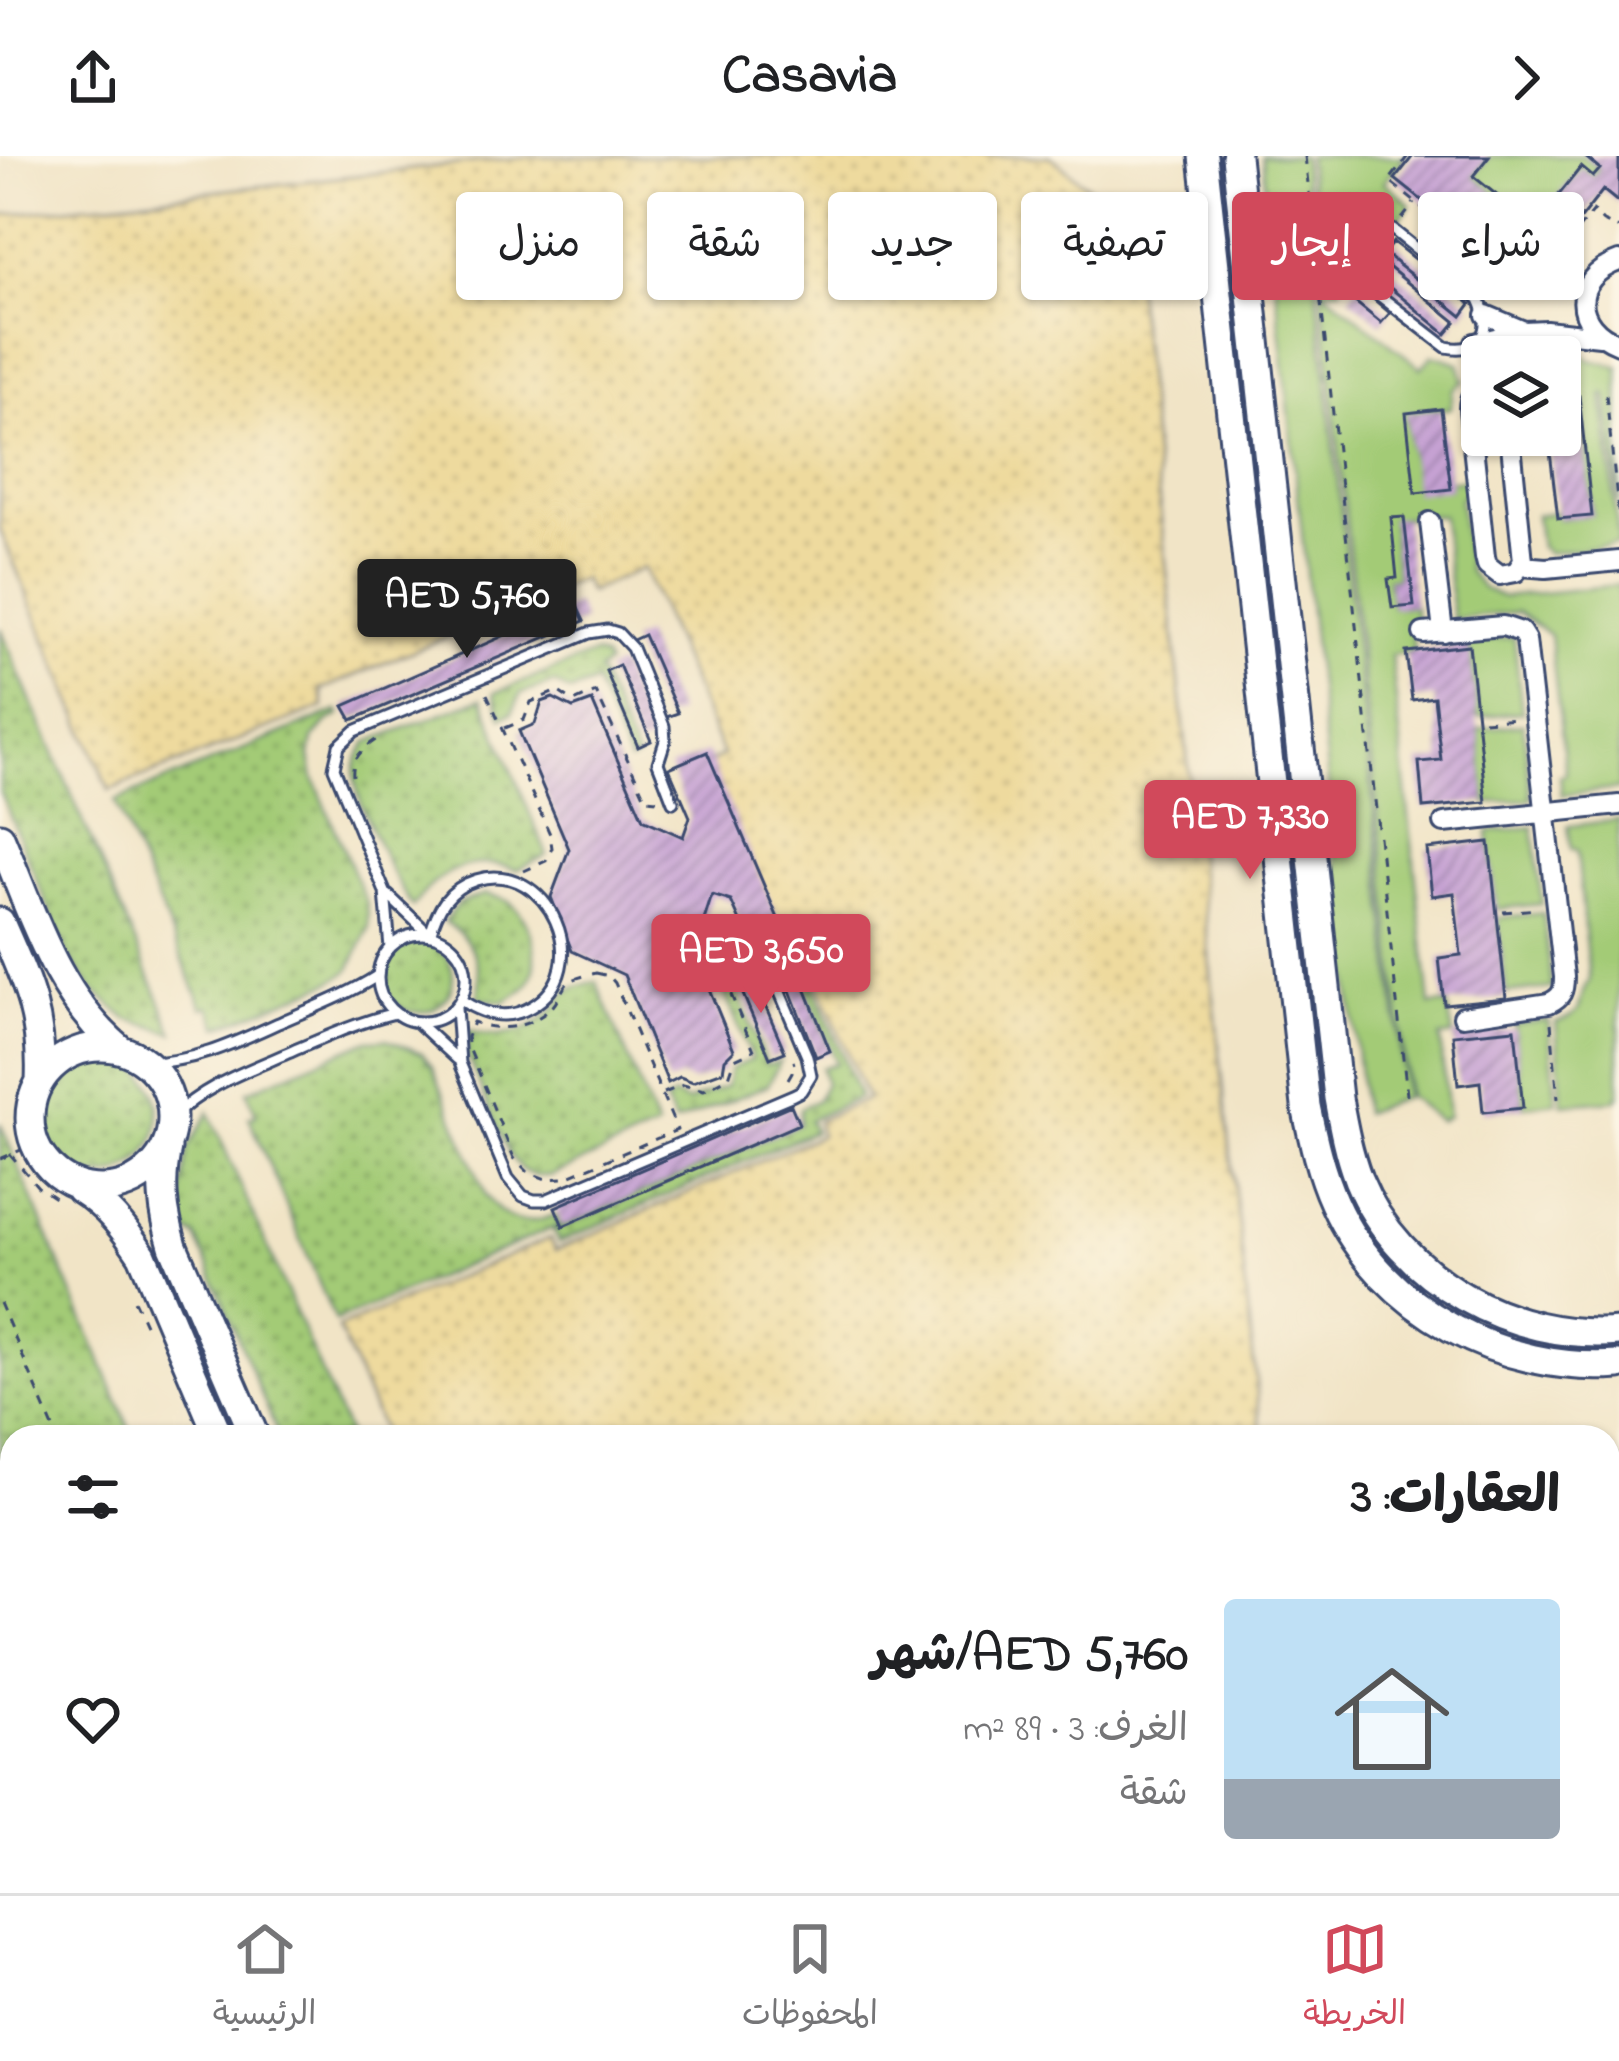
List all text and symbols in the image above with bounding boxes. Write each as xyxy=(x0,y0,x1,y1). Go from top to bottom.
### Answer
text: Casavia xyxy=(722,39,897,117)
icon: share xyxy=(60,45,126,111)
icon: forward xyxy=(1493,45,1559,111)
chip: منزل xyxy=(456,192,623,300)
chip: شقة xyxy=(647,192,804,300)
chip: جديد xyxy=(828,192,997,300)
chip: تصفية xyxy=(1021,192,1208,300)
chip: إيجار xyxy=(1232,192,1394,300)
chip: شراء xyxy=(1418,192,1584,300)
map controls xyxy=(1461,336,1581,456)
button: layers xyxy=(1461,336,1581,456)
pin: AED 5,760 xyxy=(330,559,604,661)
text: AED 5,760 xyxy=(384,569,550,626)
pin: AED 7,330 xyxy=(1113,780,1387,882)
text: AED 7,330 xyxy=(1171,790,1329,847)
pin: AED 3,650 xyxy=(624,914,898,1016)
text: AED 3,650 xyxy=(678,924,844,981)
text: العقارات: 3 xyxy=(1351,1461,1560,1536)
icon: filters xyxy=(60,1464,126,1530)
text: AED 5,760/شهر xyxy=(871,1619,1188,1694)
icon: home xyxy=(1320,1647,1464,1791)
icon: heart xyxy=(60,1686,126,1752)
text: الغرف: 3 · 89 m² xyxy=(963,1702,1188,1759)
text: شقة xyxy=(1120,1766,1188,1823)
tab: الرئيسية xyxy=(213,1916,316,2042)
tab: المحفوظات xyxy=(742,1916,878,2042)
tab: الخريطة xyxy=(1303,1916,1406,2042)

